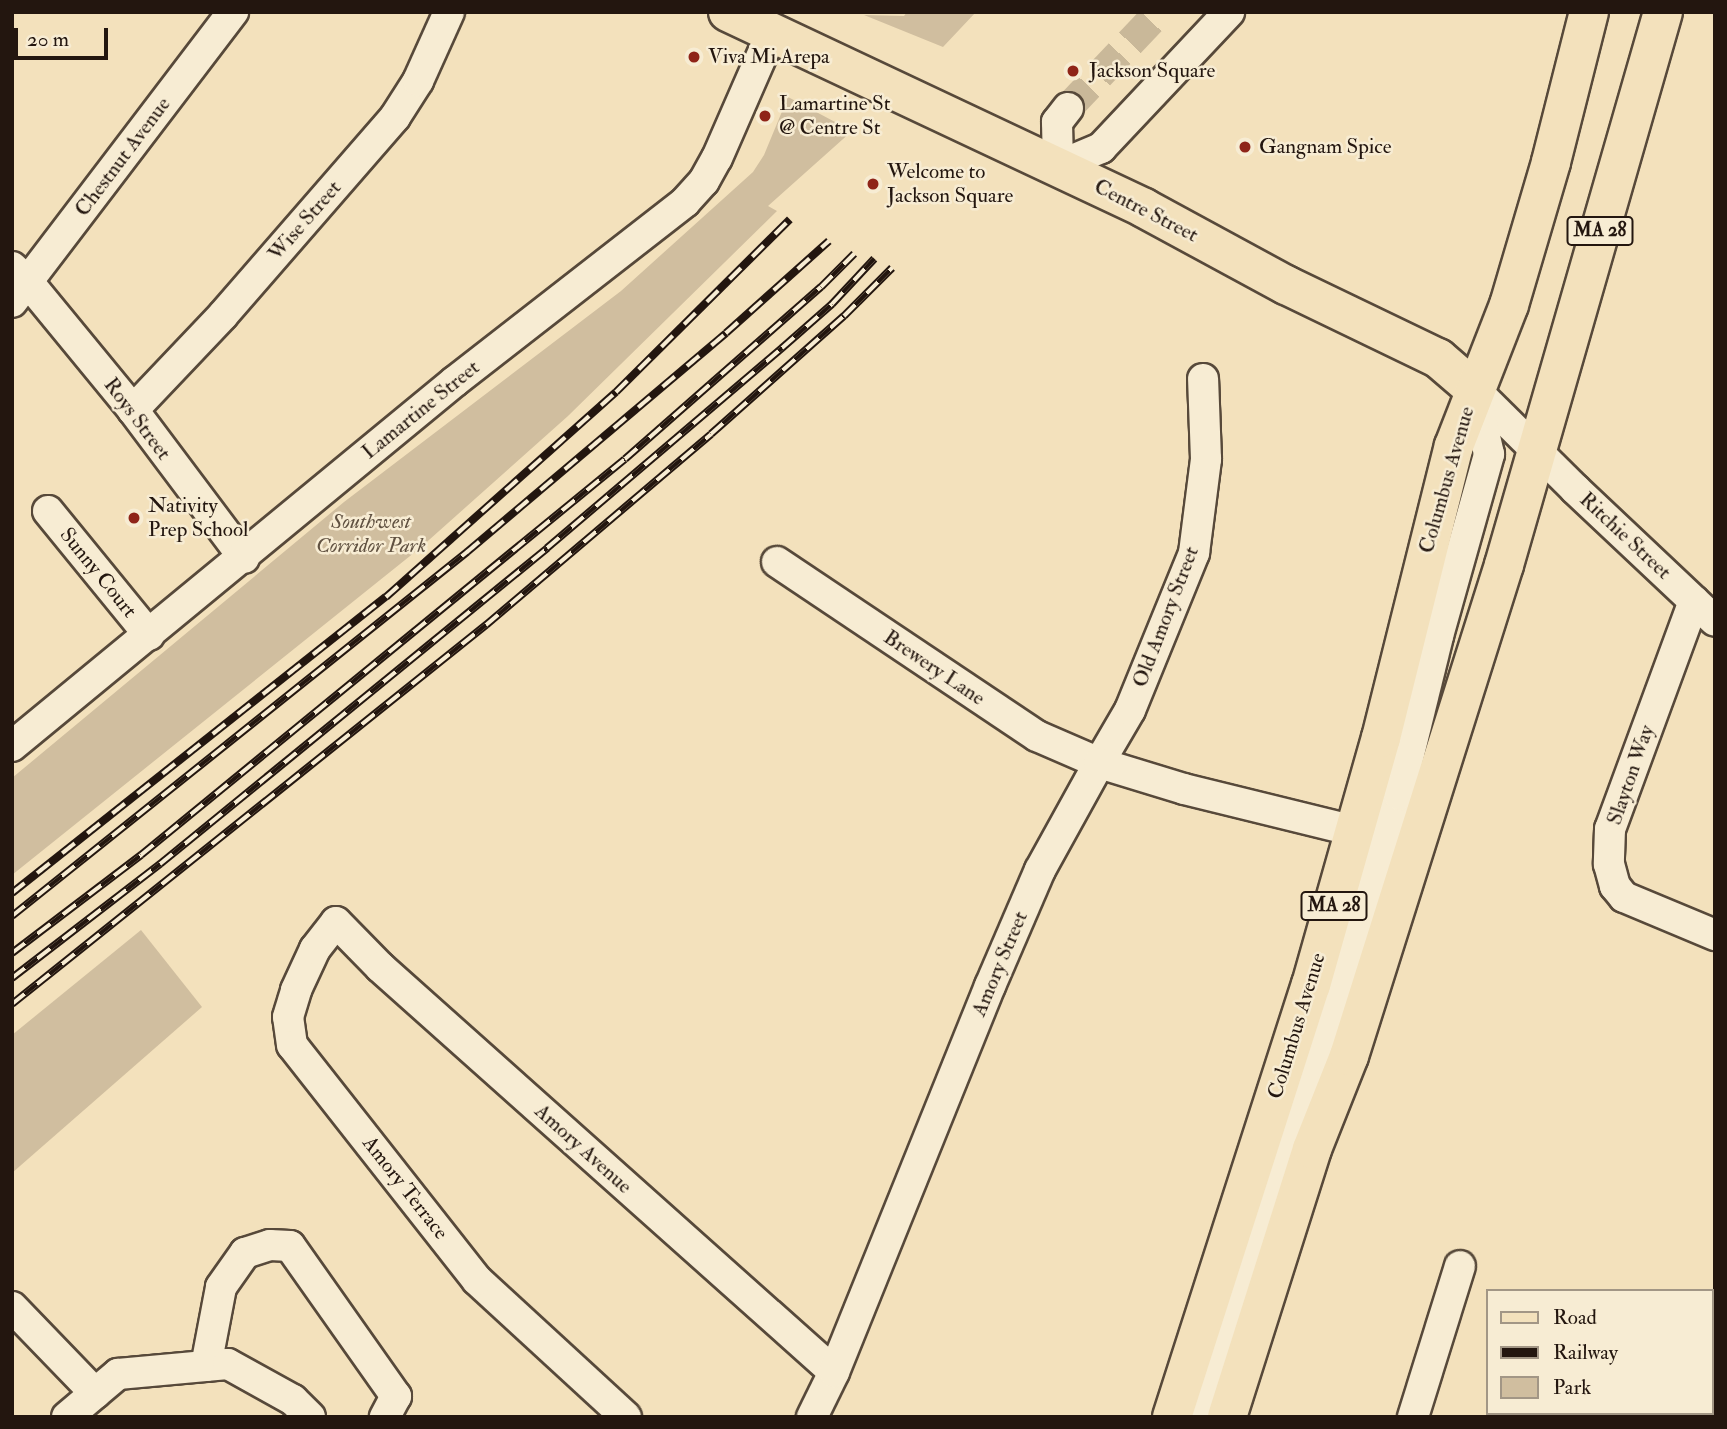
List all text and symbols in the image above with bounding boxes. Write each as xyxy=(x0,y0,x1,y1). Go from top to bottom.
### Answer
scale bar xyxy=(18,14,112,58)
text: 20 m xyxy=(27,26,69,53)
place label: Viva Mi Arepa xyxy=(708,44,830,70)
marker: Viva Mi Arepa xyxy=(686,49,702,65)
place label: Jackson Square xyxy=(1089,58,1215,84)
marker: Jackson Square xyxy=(1063,61,1083,81)
place label: Lamartine St @ Centre St xyxy=(779,91,891,141)
street label: Chestnut Avenue xyxy=(70,92,176,222)
marker: Lamartine St @ Centre St xyxy=(757,108,773,124)
place label: Gangnam Spice xyxy=(1259,134,1392,160)
marker: Gangnam Spice xyxy=(1237,139,1253,155)
place label: Welcome to Jackson Square xyxy=(887,159,1013,209)
street label: Centre Street xyxy=(1090,174,1202,248)
street label: Wise Street xyxy=(263,176,347,266)
marker: Welcome to Jackson Square xyxy=(865,176,881,192)
road number: MA 28 xyxy=(1565,216,1635,246)
street label: Lamartine Street xyxy=(357,355,485,465)
street label: Roys Street xyxy=(98,373,176,465)
street label: Columbus Avenue xyxy=(1414,404,1480,556)
street label: Ritchie Street xyxy=(1574,487,1676,585)
place label: Nativity Prep School xyxy=(148,493,248,543)
park label: Southwest Corridor Park xyxy=(316,509,426,559)
marker: Nativity Prep School xyxy=(126,510,142,526)
street label: Sunny Court xyxy=(54,523,142,623)
street label: Old Amory Street xyxy=(1128,543,1204,691)
street label: Brewery Lane xyxy=(879,625,989,711)
street label: Slayton Way xyxy=(1602,722,1660,828)
road number: MA 28 xyxy=(1299,890,1369,922)
street label: Amory Street xyxy=(967,908,1033,1020)
street label: Columbus Avenue xyxy=(1263,950,1331,1102)
street label: Amory Avenue xyxy=(529,1099,637,1199)
street label: Amory Terrace xyxy=(357,1131,453,1245)
legend xyxy=(1486,1289,1713,1415)
text: Road xyxy=(1553,1304,1597,1331)
text: Railway xyxy=(1553,1339,1618,1366)
text: Park xyxy=(1553,1374,1591,1401)

